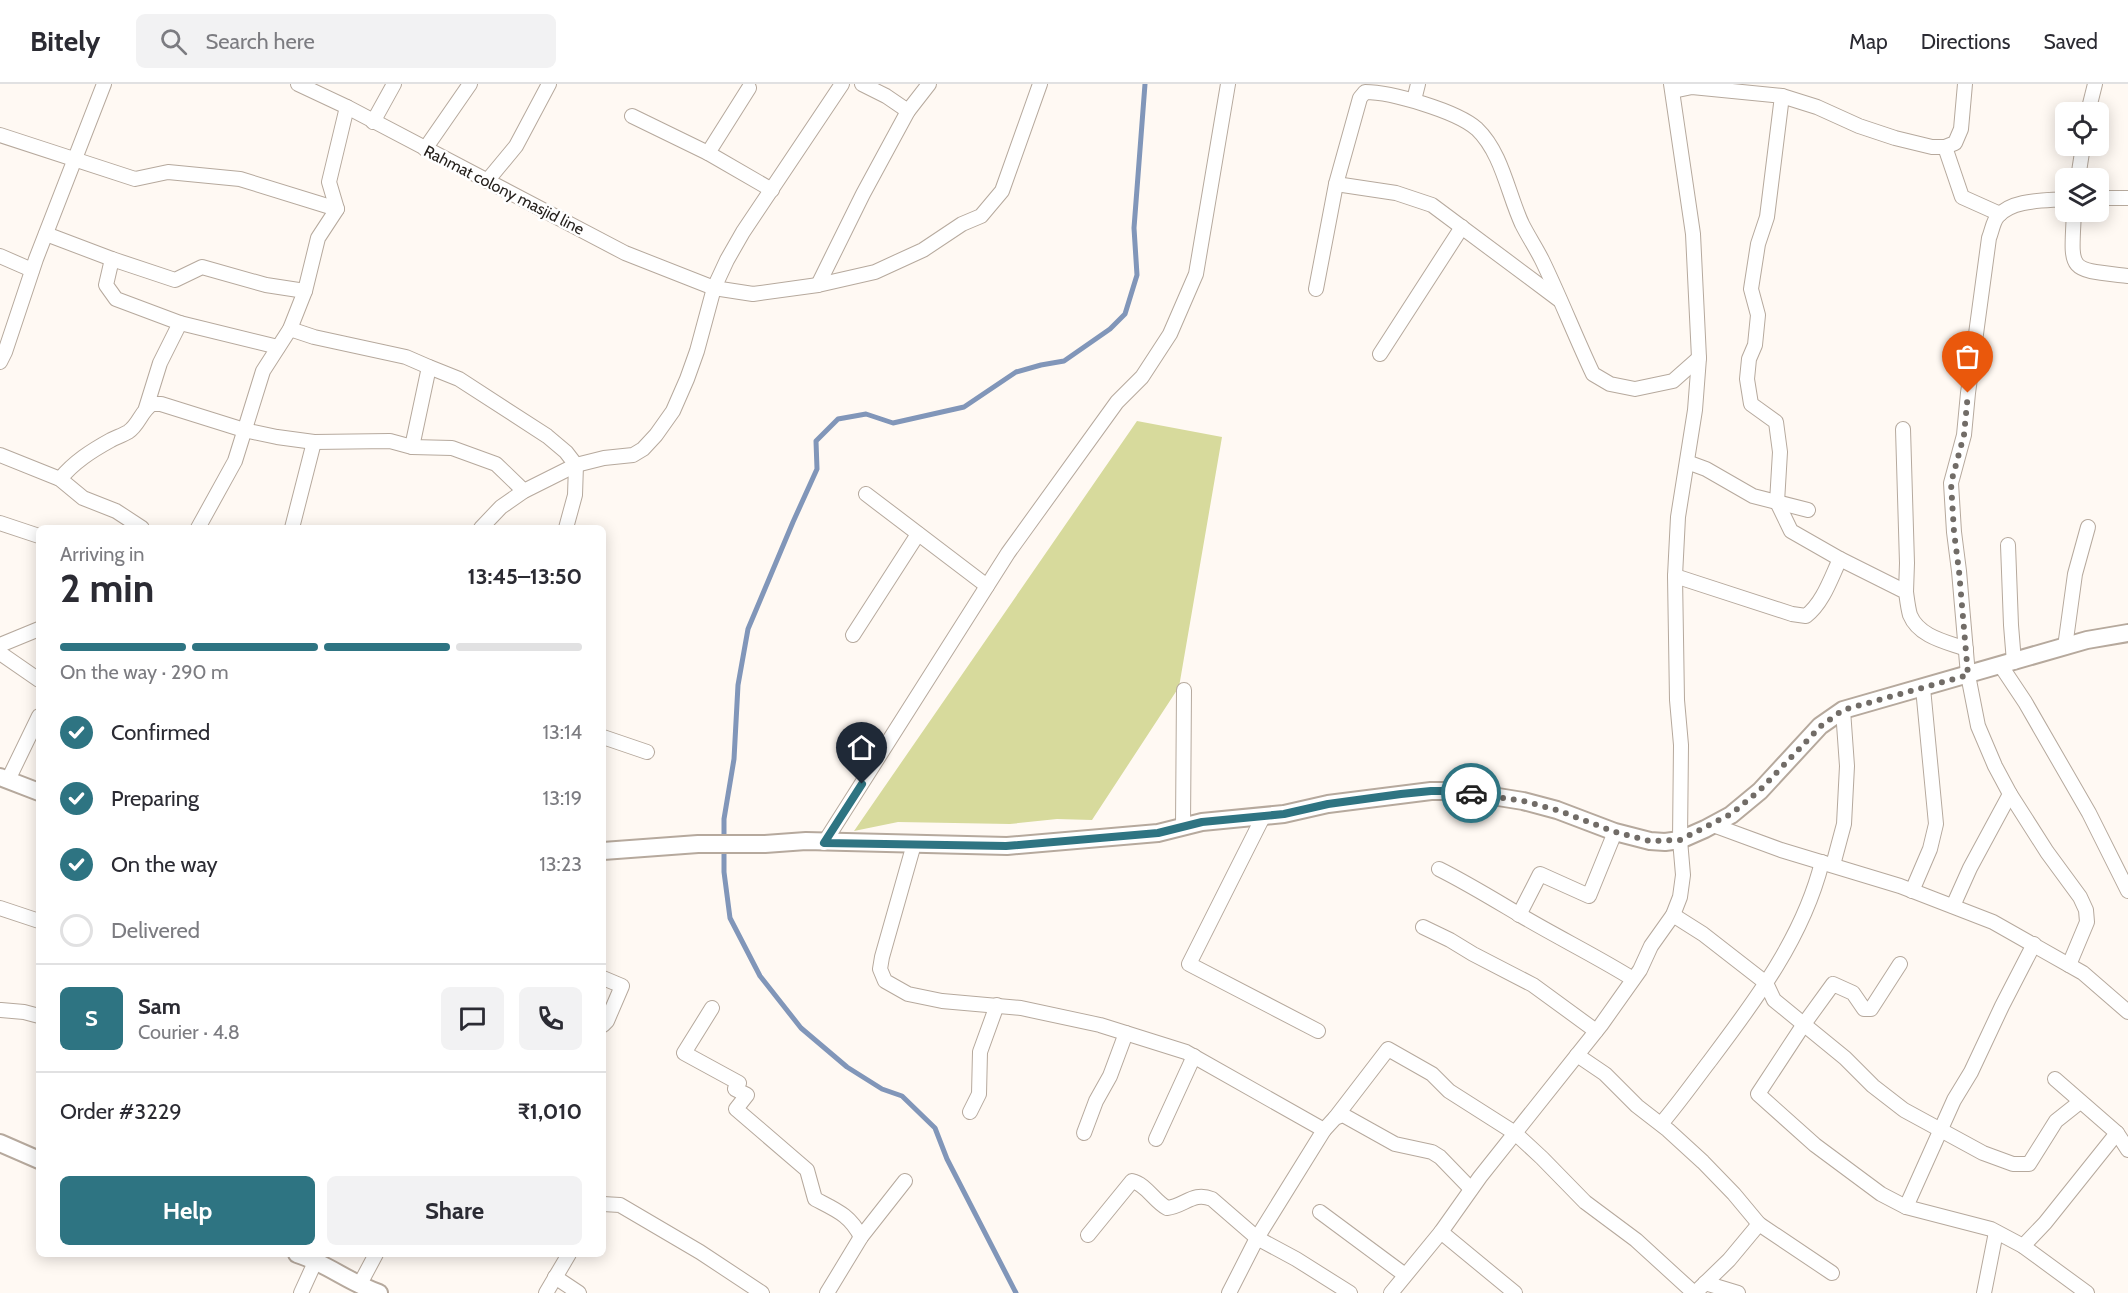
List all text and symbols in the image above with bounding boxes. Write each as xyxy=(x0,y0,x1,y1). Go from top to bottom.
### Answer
search box xyxy=(136,14,556,68)
text: Bitely xyxy=(30,24,100,58)
icon: search xyxy=(157,25,190,58)
text: Search here xyxy=(205,28,315,55)
text: Map xyxy=(1849,29,1888,54)
text: Directions xyxy=(1921,29,2010,54)
text: Saved xyxy=(2043,29,2098,54)
map controls xyxy=(2055,102,2109,222)
button: locate xyxy=(2055,102,2109,156)
street label: Rahmat colony masjid line xyxy=(421,141,587,239)
button: layers xyxy=(2055,168,2109,222)
pin xyxy=(1942,331,1993,393)
icon: bag xyxy=(1951,340,1984,373)
text: Arriving in xyxy=(60,542,144,566)
text: 13:45–13:50 xyxy=(468,563,582,590)
text: 2 min xyxy=(60,564,154,612)
text: On the way · 290 m xyxy=(60,660,229,684)
icon: check xyxy=(60,716,93,749)
text: Confirmed xyxy=(111,719,210,746)
text: 13:14 xyxy=(542,720,582,744)
pin xyxy=(836,722,887,784)
icon: home xyxy=(845,731,878,764)
courier xyxy=(1441,763,1501,823)
icon: car xyxy=(1455,777,1488,810)
icon: check xyxy=(60,782,93,815)
text: Preparing xyxy=(111,785,199,812)
text: 13:19 xyxy=(543,786,582,810)
icon: check xyxy=(60,848,93,881)
text: On the way xyxy=(111,851,218,878)
text: 13:23 xyxy=(539,852,582,876)
text: Delivered xyxy=(111,917,200,944)
button: chat xyxy=(441,987,504,1050)
button: phone xyxy=(519,987,582,1050)
text: Sam xyxy=(138,993,181,1020)
text: S xyxy=(85,1005,98,1032)
text: Courier · 4.8 xyxy=(138,1020,240,1044)
text: Order #3229 xyxy=(60,1098,182,1125)
text: ₹1,010 xyxy=(518,1098,582,1125)
button: Help xyxy=(60,1176,315,1245)
button: Share xyxy=(327,1176,582,1245)

